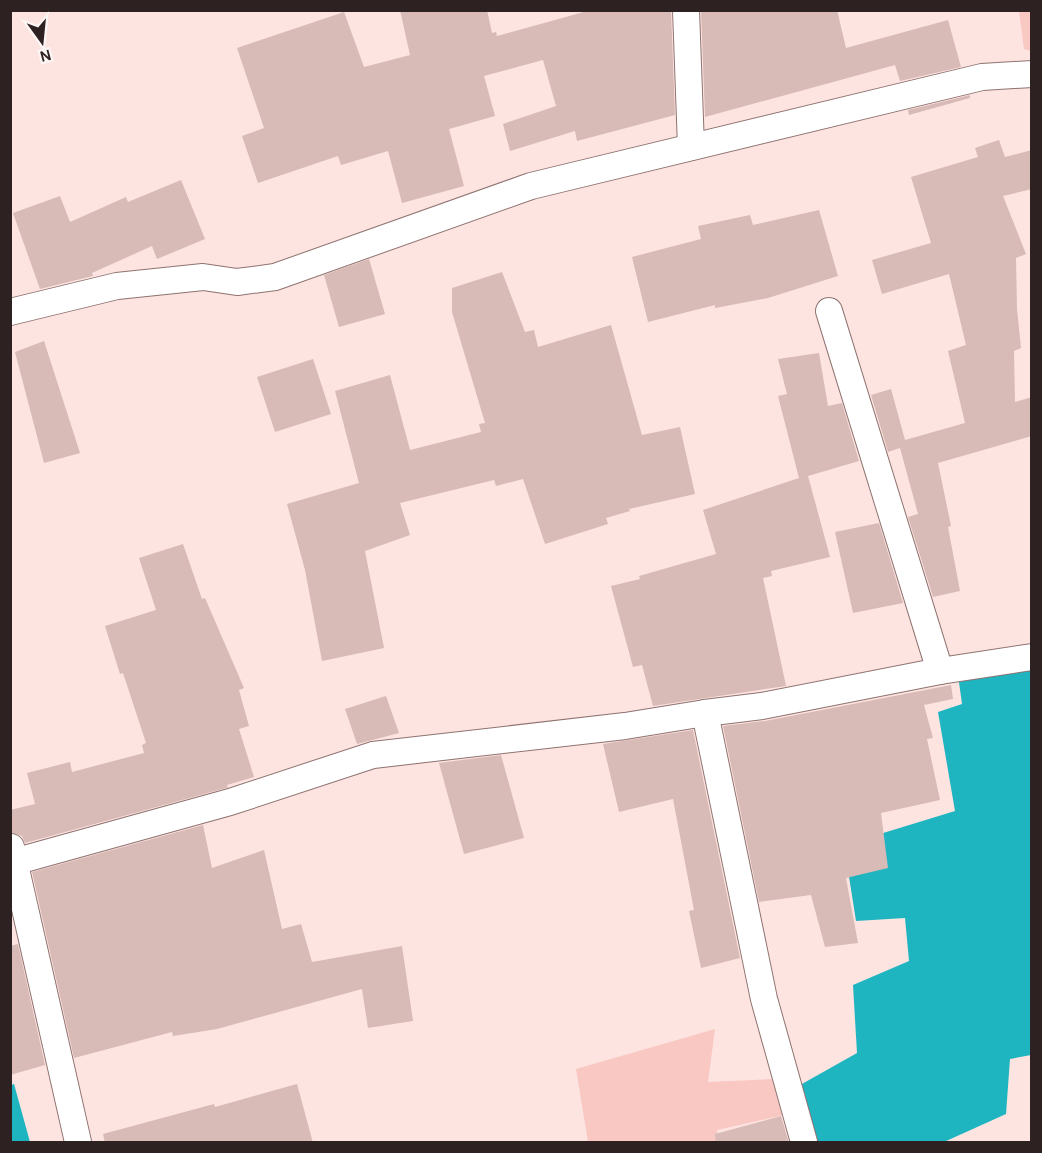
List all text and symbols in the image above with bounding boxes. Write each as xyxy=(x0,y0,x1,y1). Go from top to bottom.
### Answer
north arrow xyxy=(12,12,72,72)
text: N xyxy=(38,45,54,67)

